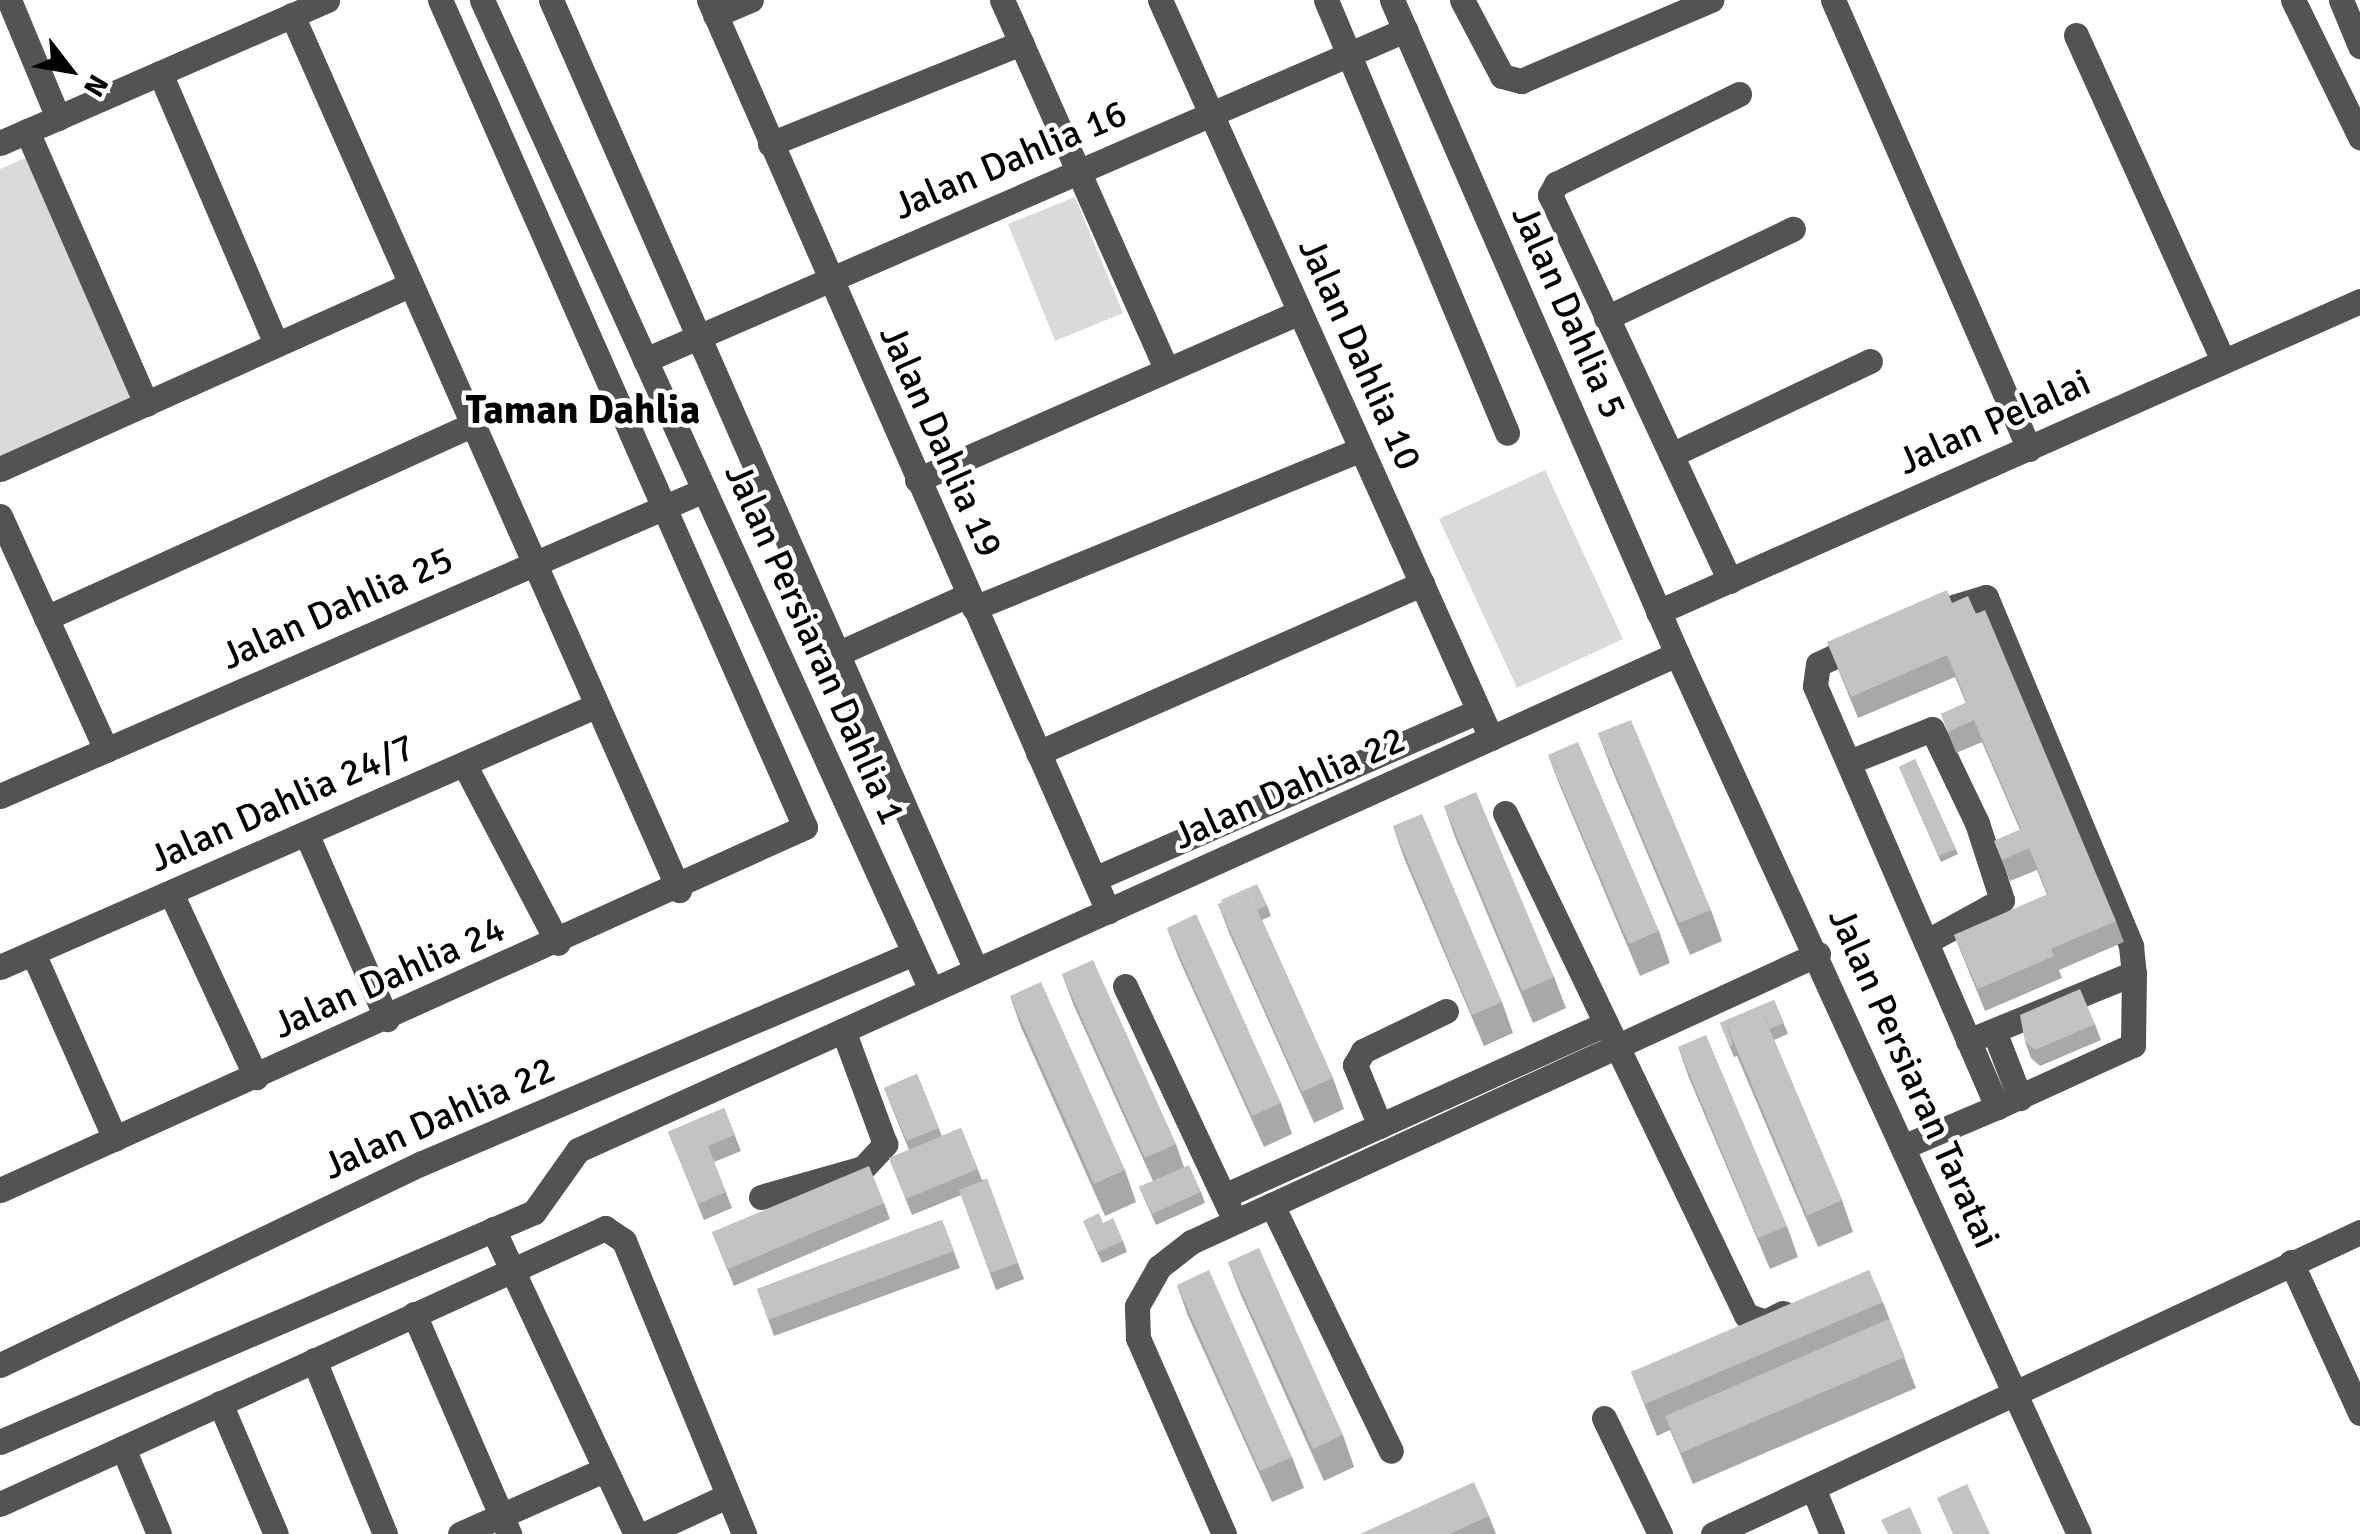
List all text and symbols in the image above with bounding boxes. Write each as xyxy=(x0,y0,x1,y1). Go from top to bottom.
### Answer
north arrow xyxy=(20,20,120,120)
text: N xyxy=(76,68,115,103)
street label: Jalan Dahlia 16 xyxy=(886,90,1134,230)
street label: Jalan Dahlia 5 xyxy=(1502,198,1636,426)
street label: Jalan Dahlia 10 xyxy=(1289,231,1431,477)
street label: Jalan Dahlia 19 xyxy=(870,318,1012,564)
street label: Jalan Pelalai xyxy=(1891,359,2097,485)
district label: Taman Dahlia xyxy=(466,386,700,434)
street label: Jalan Persiaran Dahlia 1 xyxy=(715,456,915,832)
street label: Jalan Dahlia 25 xyxy=(214,537,460,679)
street label: Jalan Dahlia 22 xyxy=(1166,717,1412,859)
street label: Jalan Dahlia 24/7 xyxy=(142,724,422,882)
street label: Jalan Persiaran Taratai xyxy=(1818,901,2010,1255)
street label: Jalan Dahlia 24 xyxy=(266,906,512,1048)
street label: Jalan Dahlia 22 xyxy=(316,1047,562,1189)

